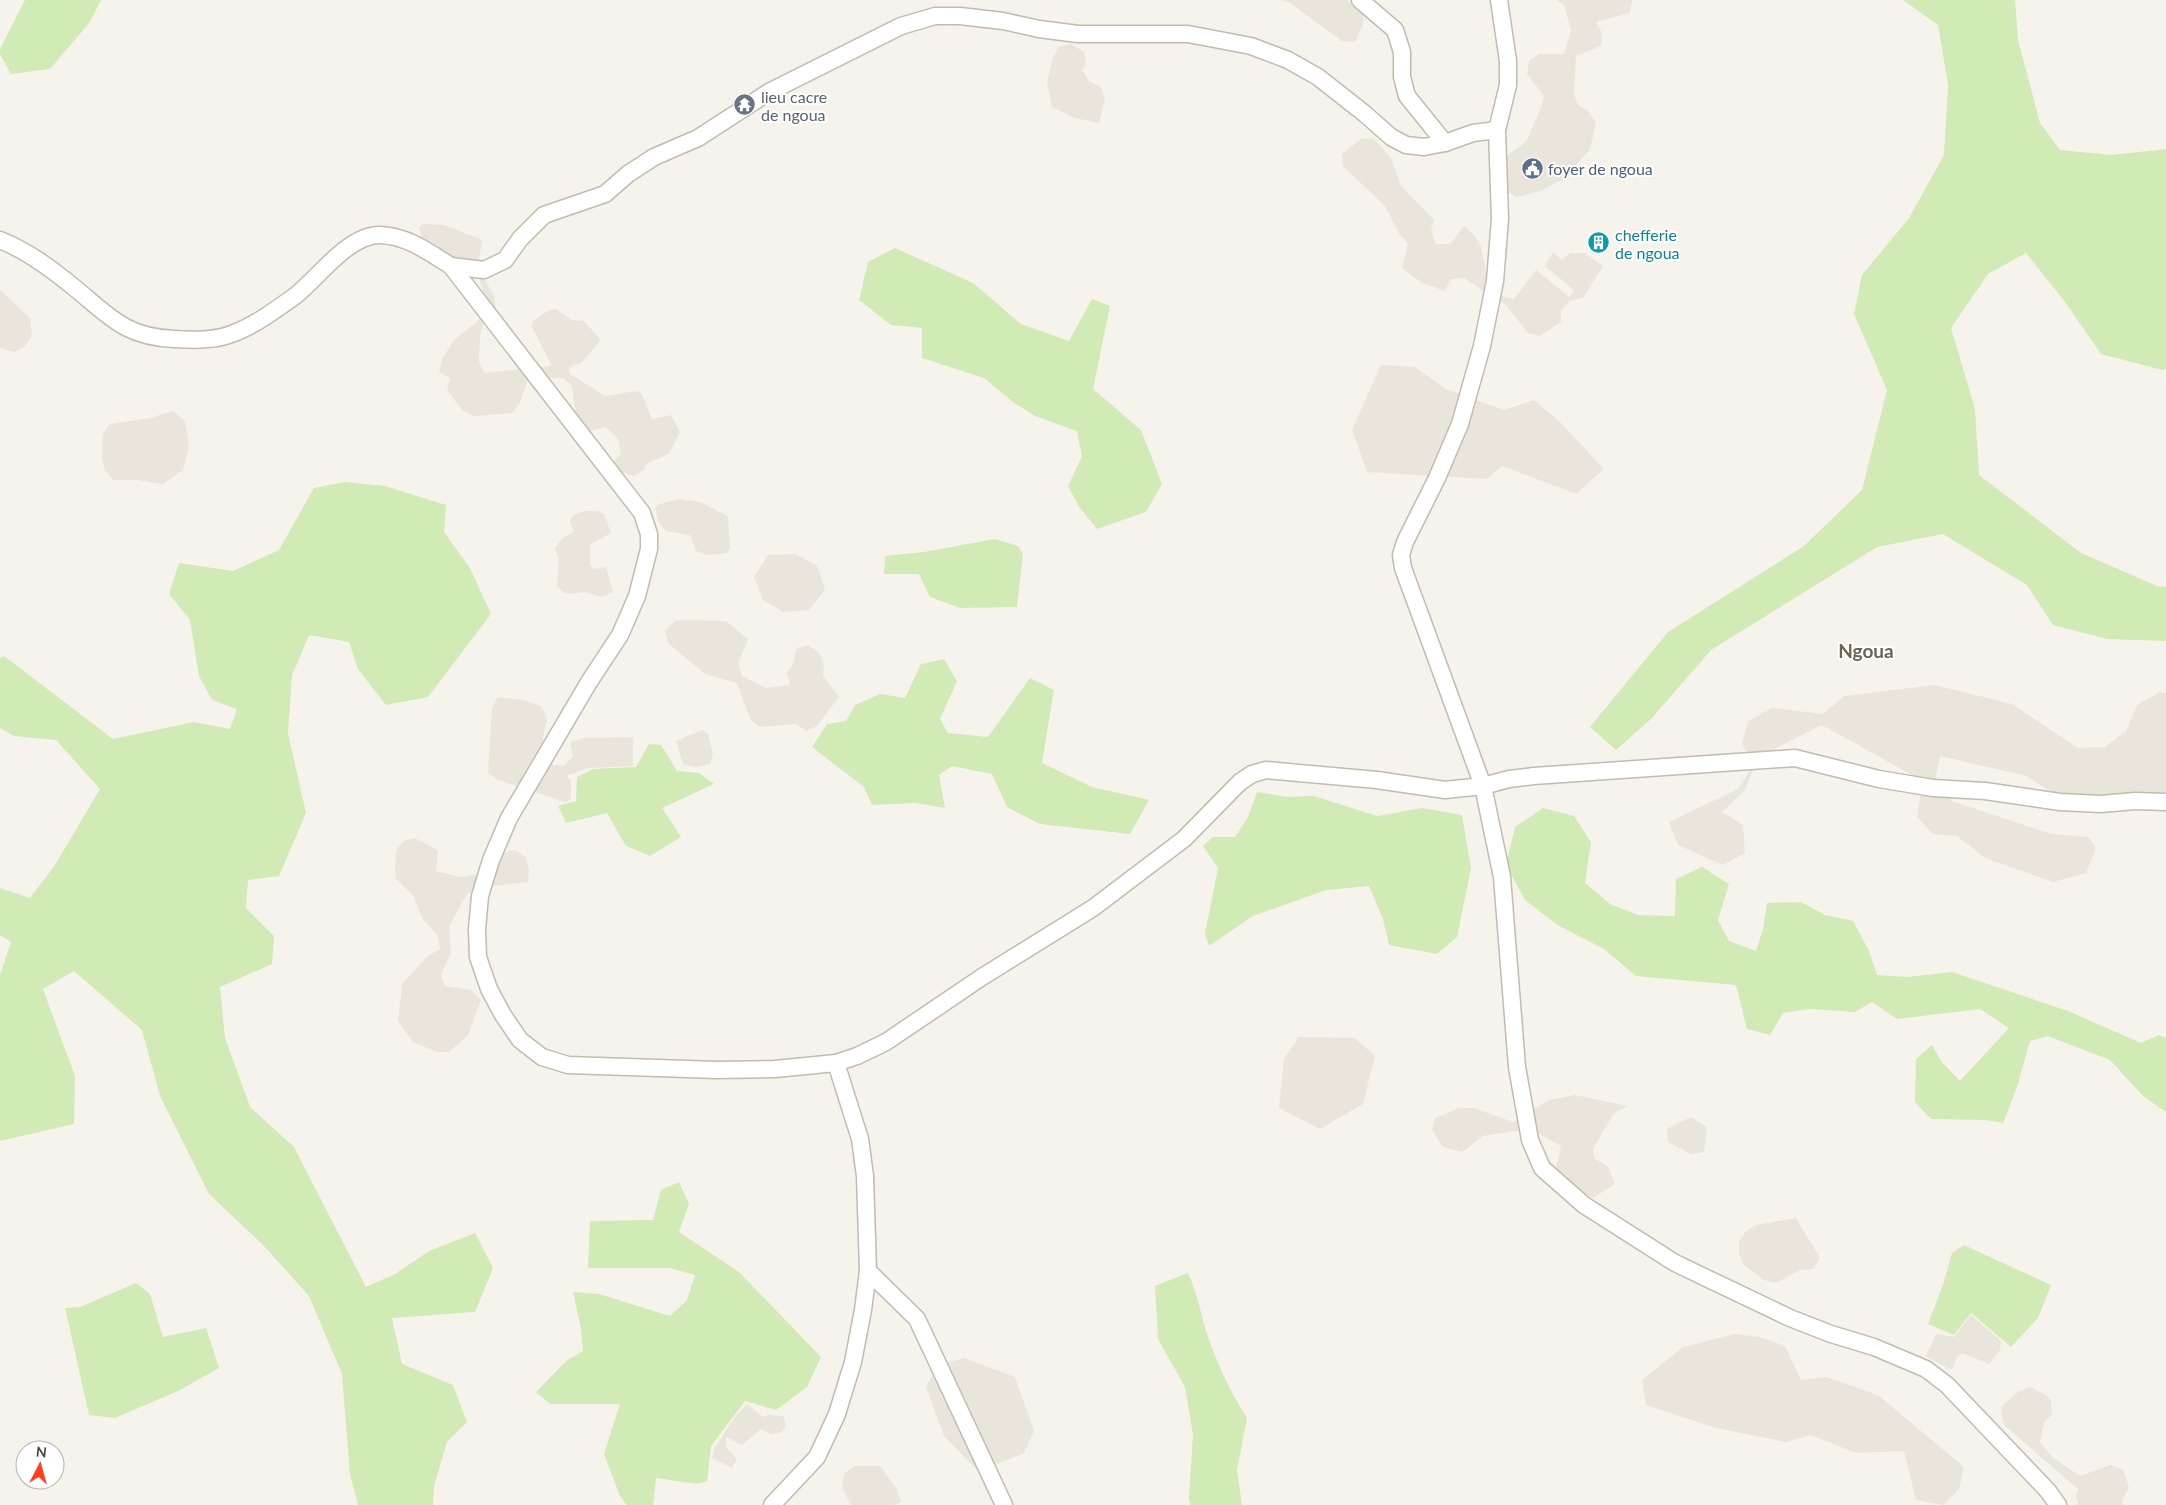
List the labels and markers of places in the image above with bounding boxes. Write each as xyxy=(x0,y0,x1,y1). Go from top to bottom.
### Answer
place label: lieu cacre de ngoua xyxy=(761,87,827,124)
temple icon: lieu cacre de ngoua xyxy=(733,93,757,117)
public building icon: foyer de ngoua xyxy=(1520,156,1544,180)
place label: foyer de ngoua xyxy=(1548,159,1653,178)
place label: chefferie de ngoua xyxy=(1615,225,1680,262)
building icon: chefferie de ngoua xyxy=(1587,231,1611,255)

